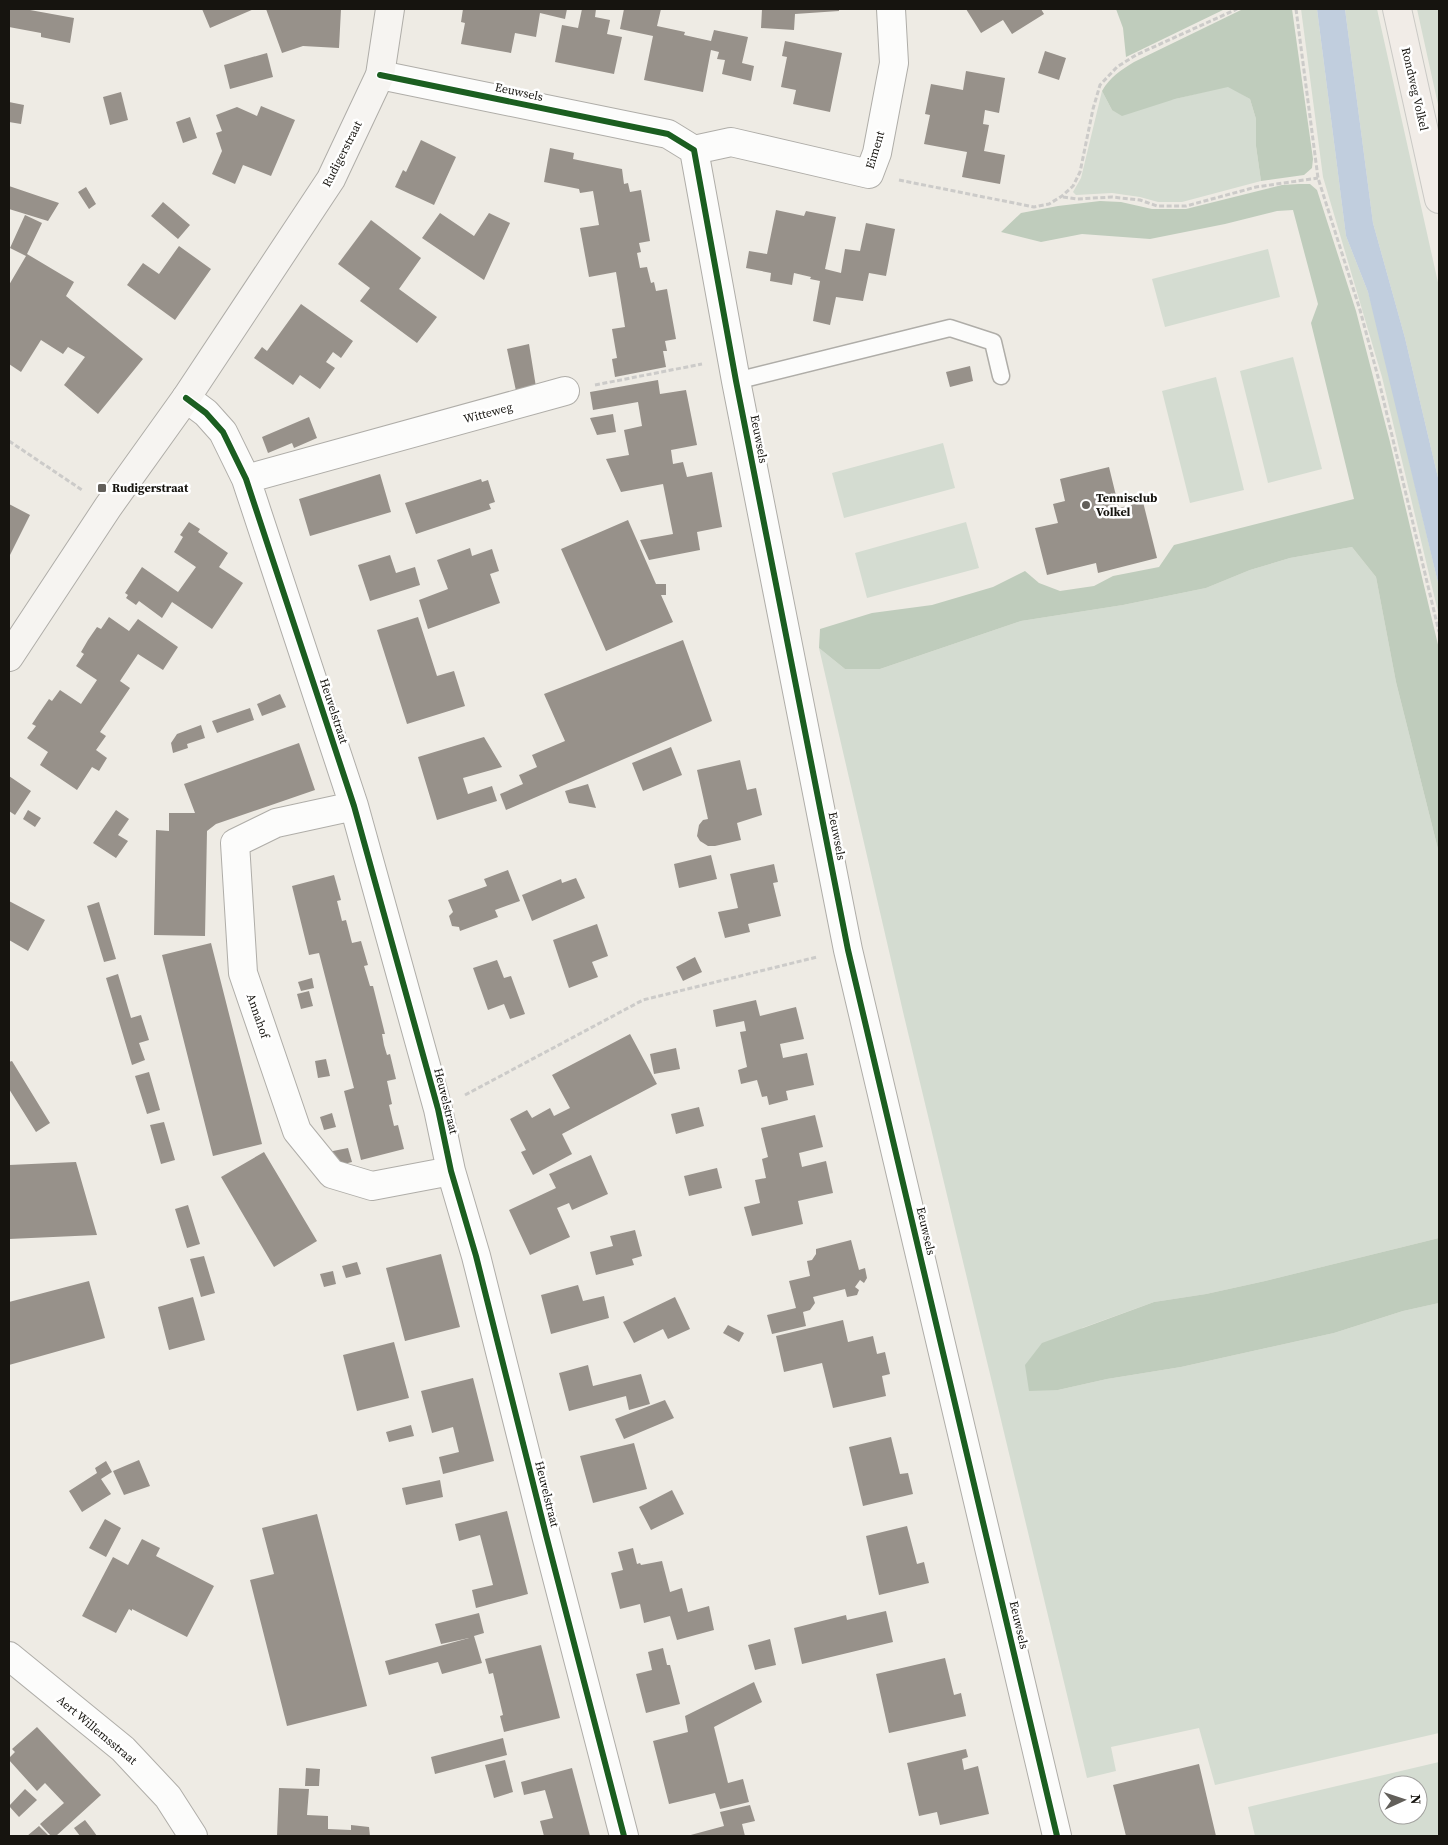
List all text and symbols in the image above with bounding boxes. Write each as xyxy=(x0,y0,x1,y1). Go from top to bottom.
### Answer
street label: Rondweg Volkel xyxy=(1398,46,1432,133)
street label: Eeuwsels xyxy=(493,79,545,105)
street label: Rudigerstraat xyxy=(318,118,366,190)
street label: Eiment xyxy=(862,129,888,171)
street label: Witteweg xyxy=(462,399,514,427)
street label: Eeuwsels xyxy=(746,413,772,465)
place label: Rudigerstraat xyxy=(112,480,189,496)
marker: Rudigerstraat xyxy=(96,482,108,494)
place label: Tennisclub Volkel xyxy=(1096,490,1157,520)
marker: Tennisclub Volkel xyxy=(1080,499,1092,511)
street label: Heuvelstraat xyxy=(316,676,352,746)
street label: Eeuwsels xyxy=(824,810,850,862)
street label: Annahof xyxy=(243,991,274,1042)
street label: Heuvelstraat xyxy=(430,1066,462,1136)
street label: Eeuwsels xyxy=(913,1205,939,1257)
street label: Heuvelstraat xyxy=(531,1459,563,1529)
street label: Eeuwsels xyxy=(1006,1599,1032,1651)
street label: Aert Willemsstraat xyxy=(54,1692,140,1768)
north arrow xyxy=(1378,1775,1428,1825)
text: N xyxy=(1406,1794,1426,1805)

